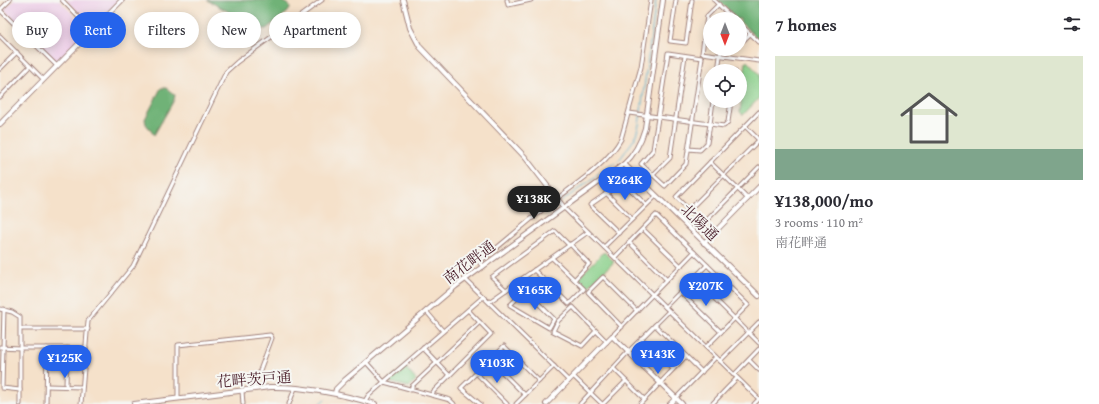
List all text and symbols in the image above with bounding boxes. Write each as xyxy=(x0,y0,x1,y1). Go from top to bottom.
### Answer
chip: Buy xyxy=(12,12,62,48)
chip: Rent xyxy=(70,12,126,48)
chip: Filters xyxy=(134,12,199,48)
chip: New xyxy=(207,12,261,48)
chip: Apartment xyxy=(269,12,361,48)
north arrow xyxy=(703,12,747,56)
map controls xyxy=(703,12,747,108)
text: 7 homes xyxy=(775,12,837,37)
icon: filters xyxy=(1061,13,1083,35)
button: locate xyxy=(703,64,747,108)
icon: home xyxy=(893,82,965,154)
pin: ¥264K xyxy=(597,167,653,201)
text: ¥264K xyxy=(607,170,643,189)
pin: ¥138K xyxy=(506,186,562,220)
text: ¥138,000/mo xyxy=(775,188,873,213)
text: ¥138K xyxy=(516,189,552,208)
street label: 北陽通 xyxy=(677,199,723,245)
text: 3 rooms · 110 m² xyxy=(775,213,863,232)
text: 南花畔通 xyxy=(775,233,827,252)
street label: 南花畔通 xyxy=(439,236,499,288)
pin: ¥207K xyxy=(678,273,734,307)
text: ¥207K xyxy=(688,276,724,295)
pin: ¥165K xyxy=(507,277,563,311)
text: ¥165K xyxy=(517,280,553,299)
pin: ¥143K xyxy=(630,341,686,375)
text: ¥143K xyxy=(640,344,676,363)
pin: ¥125K xyxy=(37,345,93,379)
text: ¥125K xyxy=(47,348,83,367)
pin: ¥103K xyxy=(469,350,525,384)
text: ¥103K xyxy=(479,353,515,372)
street label: 花畔茨戸通 xyxy=(216,366,292,392)

